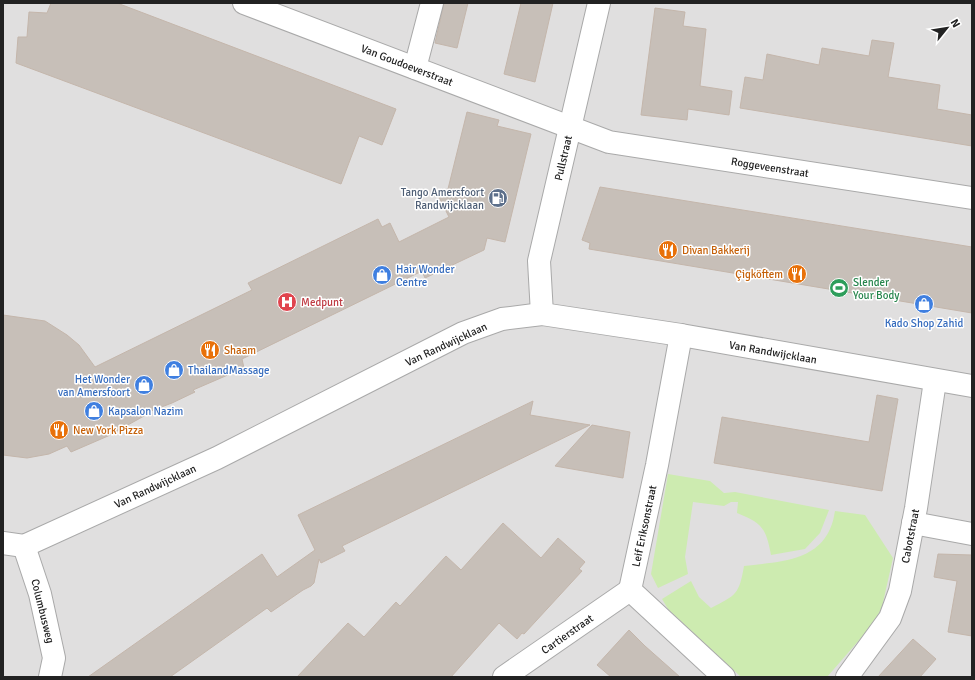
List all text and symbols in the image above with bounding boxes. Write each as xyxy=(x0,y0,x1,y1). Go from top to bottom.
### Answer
north arrow xyxy=(927,8,967,48)
text: N xyxy=(948,17,963,30)
street label: Van Goudoeverstraat xyxy=(359,42,455,89)
street label: Pullstraat xyxy=(552,134,575,182)
street label: Roggeveenstraat xyxy=(730,155,810,180)
place label: Tango Amersfoort Randwijcklaan xyxy=(401,186,484,212)
fuel station icon: Tango Amersfoort Randwijcklaan xyxy=(487,187,509,209)
restaurant icon: Divan Bakkerij xyxy=(657,239,679,261)
place label: Divan Bakkerij xyxy=(682,244,750,257)
place label: Hair Wonder Centre xyxy=(396,263,455,289)
restaurant icon: Çigköftem xyxy=(786,263,808,285)
shop icon: Hair Wonder Centre xyxy=(371,264,393,286)
place label: Çigköftem xyxy=(735,268,783,281)
place label: Slender Your Body xyxy=(853,276,900,302)
sports icon: Slender Your Body xyxy=(828,277,850,299)
hospital icon: Medpunt xyxy=(276,291,298,313)
shop icon: Kado Shop Zahid xyxy=(913,293,935,315)
place label: Medpunt xyxy=(301,296,343,309)
place label: Kado Shop Zahid xyxy=(885,317,963,330)
street label: Van Randwijcklaan xyxy=(403,320,489,369)
street label: Van Randwijcklaan xyxy=(728,338,818,367)
restaurant icon: Shaam xyxy=(199,339,221,361)
place label: Shaam xyxy=(224,344,256,357)
shop icon: ThailandMassage xyxy=(163,359,185,381)
place label: ThailandMassage xyxy=(188,364,270,377)
place label: Het Wonder van Amersfoort xyxy=(58,373,130,399)
shop icon: Het Wonder van Amersfoort xyxy=(133,374,155,396)
shop icon: Kapsalon Nazim xyxy=(83,400,105,422)
place label: Kapsalon Nazim xyxy=(108,405,184,418)
restaurant icon: New York Pizza xyxy=(48,419,70,441)
place label: New York Pizza xyxy=(73,424,144,437)
street label: Van Randwijcklaan xyxy=(112,462,198,511)
street label: Leif Eriksonstraat xyxy=(630,484,660,568)
street label: Cabotstraat xyxy=(899,508,922,564)
street label: Columbusweg xyxy=(28,578,57,645)
street label: Cartierstraat xyxy=(539,612,596,657)

